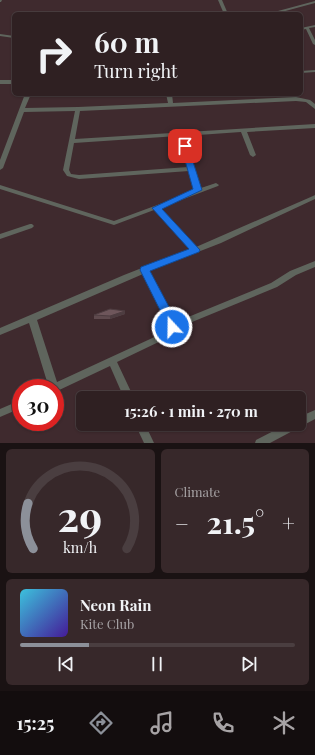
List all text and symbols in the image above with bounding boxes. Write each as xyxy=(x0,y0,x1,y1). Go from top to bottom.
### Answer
text: 60 m xyxy=(94,23,160,60)
icon: right xyxy=(28,28,80,80)
text: Turn right xyxy=(94,59,177,83)
pin xyxy=(168,129,202,163)
icon: arrive xyxy=(174,135,196,157)
position arrow xyxy=(151,306,193,348)
speed limit sign: 30 xyxy=(12,379,64,431)
text: 15:26 · 1 min · 270 m xyxy=(124,401,258,421)
text: Climate xyxy=(175,483,220,500)
text: 29 xyxy=(58,487,103,542)
text: 21.5° xyxy=(206,502,264,542)
text: − xyxy=(175,508,189,538)
text: + xyxy=(282,508,295,538)
text: km/h xyxy=(63,538,98,557)
text: Neon Rain xyxy=(80,595,151,615)
text: Kite Club xyxy=(80,615,134,632)
icon: previous xyxy=(55,653,77,675)
icon: pause xyxy=(146,653,168,675)
icon: next xyxy=(238,653,260,675)
icon: directions xyxy=(87,709,115,737)
icon: music xyxy=(148,709,176,737)
icon: phone xyxy=(209,709,237,737)
icon: climate xyxy=(270,709,298,737)
text: 15:25 xyxy=(17,711,54,735)

